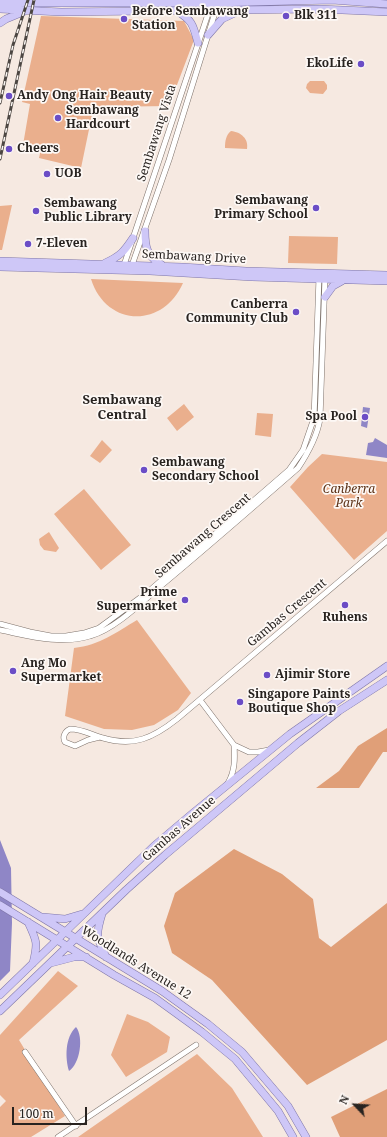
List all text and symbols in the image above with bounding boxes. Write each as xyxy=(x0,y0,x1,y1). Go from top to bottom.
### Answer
place label: Before Sembawang Station xyxy=(132,5,248,33)
place label: Blk 311 xyxy=(294,9,337,23)
marker: Blk 311 xyxy=(281,11,291,21)
marker: Before Sembawang Station xyxy=(119,14,129,24)
place label: EkoLife xyxy=(307,57,353,71)
marker: EkoLife xyxy=(356,59,366,69)
street label: Sembawang Vista xyxy=(135,83,179,183)
place label: Andy Ong Hair Beauty xyxy=(17,89,152,103)
marker: Andy Ong Hair Beauty xyxy=(4,91,14,101)
place label: Sembawang Hardcourt xyxy=(66,104,139,132)
marker: Sembawang Hardcourt xyxy=(53,113,63,123)
place label: Cheers xyxy=(17,142,59,156)
marker: Cheers xyxy=(4,144,14,154)
place label: UOB xyxy=(55,167,81,181)
marker: UOB xyxy=(42,169,52,179)
place label: Sembawang Primary School xyxy=(214,194,308,222)
place label: Sembawang Public Library xyxy=(44,197,132,225)
marker: Sembawang Primary School xyxy=(311,203,321,213)
marker: Sembawang Public Library xyxy=(31,206,41,216)
place label: 7-Eleven xyxy=(36,237,88,251)
marker: 7-Eleven xyxy=(23,239,33,249)
street label: Sembawang Drive xyxy=(141,247,247,267)
place label: Canberra Community Club xyxy=(186,298,288,326)
marker: Canberra Community Club xyxy=(291,307,301,317)
district label: Sembawang Central xyxy=(83,392,161,423)
place label: Spa Pool xyxy=(305,410,357,424)
marker: Spa Pool xyxy=(360,412,370,422)
place label: Sembawang Secondary School xyxy=(152,456,259,484)
marker: Sembawang Secondary School xyxy=(139,465,149,475)
park label: Canberra Park xyxy=(323,483,375,511)
street label: Sembawang Crescent xyxy=(152,491,254,581)
street label: Gambas Crescent xyxy=(245,576,329,650)
place label: Prime Supermarket xyxy=(97,586,177,614)
marker: Prime Supermarket xyxy=(180,595,190,605)
marker: Ruhens xyxy=(340,600,350,610)
place label: Ruhens xyxy=(322,611,368,625)
place label: Ang Mo Supermarket xyxy=(21,657,101,685)
marker: Ang Mo Supermarket xyxy=(8,666,18,676)
place label: Ajimir Store xyxy=(275,668,350,682)
marker: Ajimir Store xyxy=(262,670,272,680)
place label: Singapore Paints Boutique Shop xyxy=(248,688,350,716)
marker: Singapore Paints Boutique Shop xyxy=(235,697,245,707)
street label: Gambas Avenue xyxy=(139,793,219,865)
street label: Woodlands Avenue 12 xyxy=(79,923,193,1003)
north arrow xyxy=(335,1085,375,1125)
text: N xyxy=(335,1093,352,1107)
scale bar xyxy=(14,1099,89,1125)
text: 100 m xyxy=(19,1105,54,1122)

